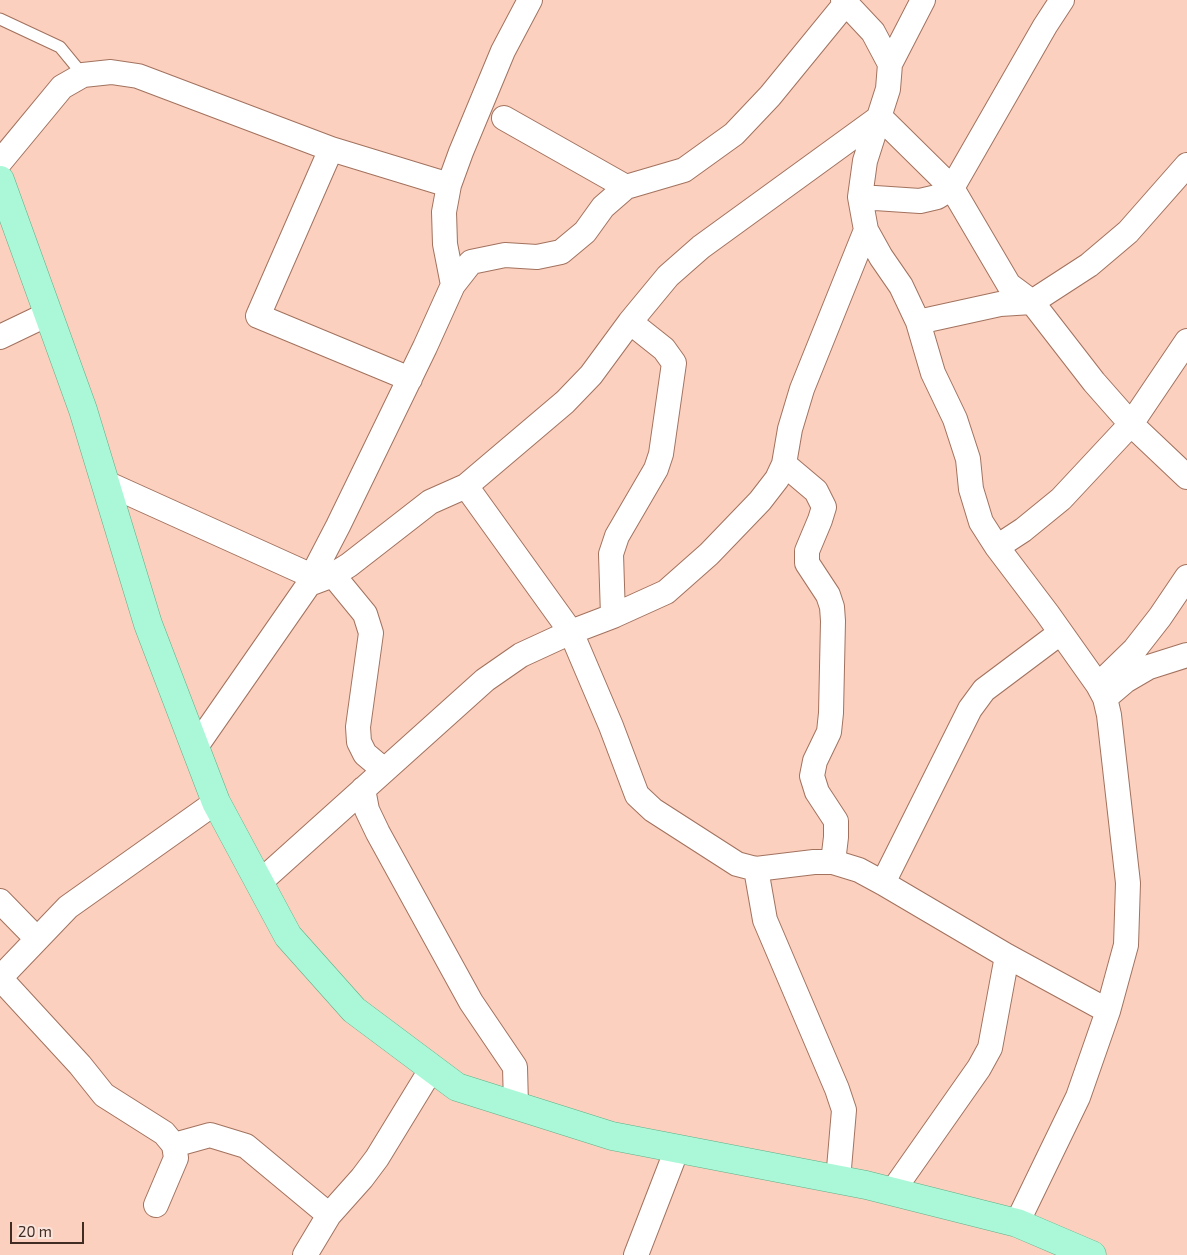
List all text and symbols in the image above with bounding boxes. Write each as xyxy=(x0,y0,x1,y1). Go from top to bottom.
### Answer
scale bar xyxy=(12,1212,86,1244)
text: 20 m xyxy=(18,1222,52,1240)

